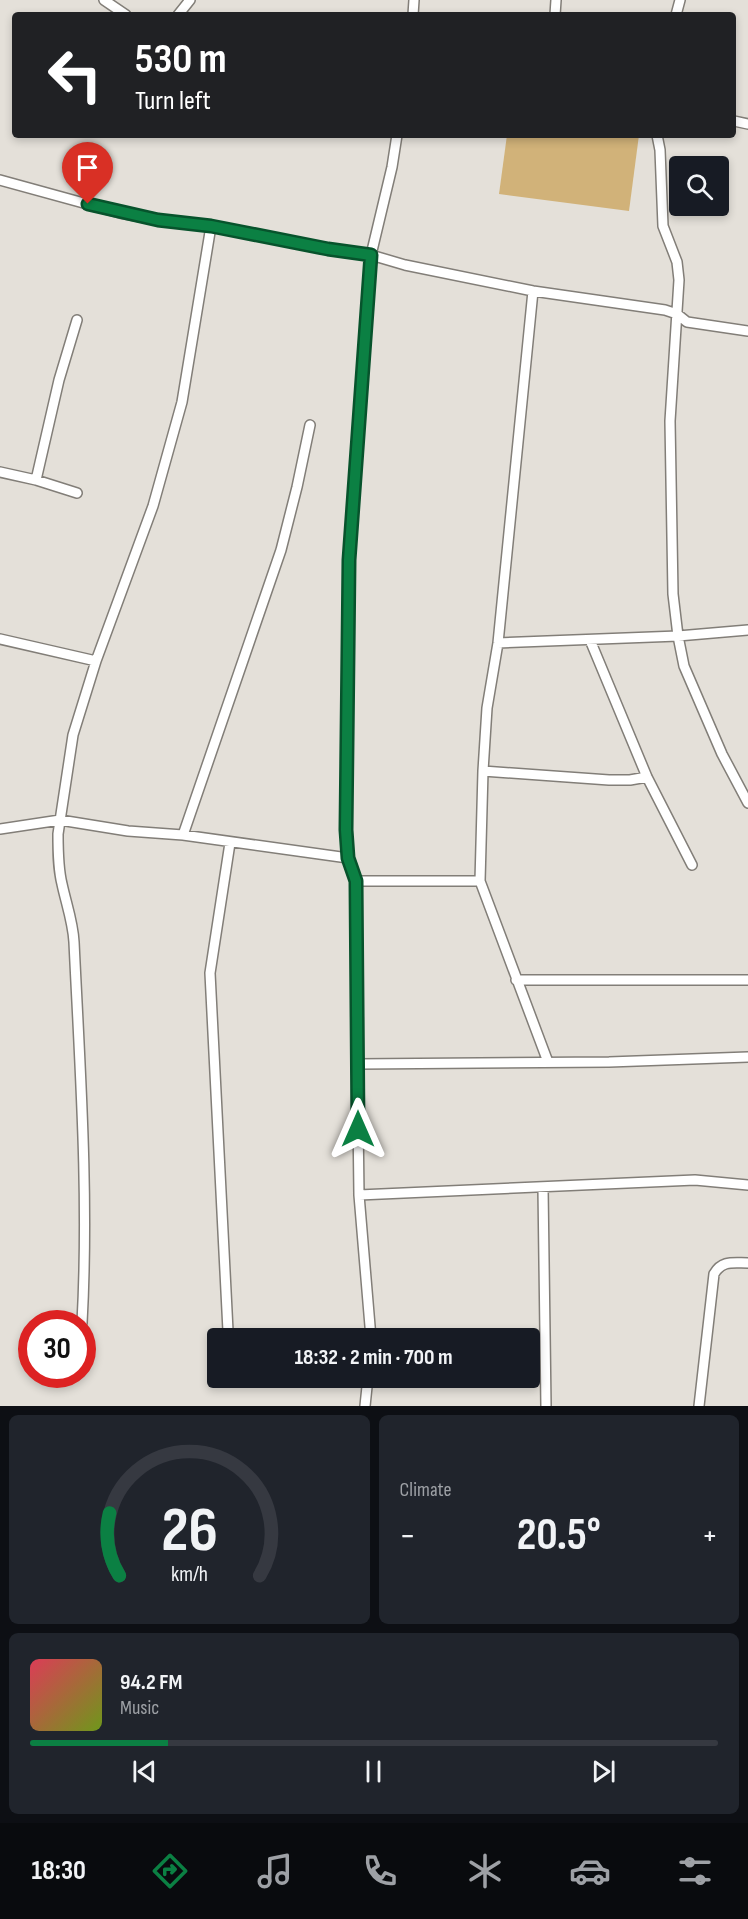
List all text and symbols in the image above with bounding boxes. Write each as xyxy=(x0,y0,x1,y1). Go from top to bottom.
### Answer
text: 530 m xyxy=(135,34,227,85)
icon: left xyxy=(36,36,114,114)
text: Turn left xyxy=(135,85,211,117)
pin xyxy=(62,142,113,204)
icon: arrive xyxy=(71,151,104,184)
map controls xyxy=(669,156,729,216)
button: search xyxy=(669,156,729,216)
position arrow xyxy=(326,1097,390,1161)
speed limit sign: 30 xyxy=(18,1310,96,1388)
text: 18:32 · 2 min · 700 m xyxy=(294,1344,453,1371)
text: Climate xyxy=(400,1478,452,1502)
text: 26 xyxy=(161,1494,218,1569)
text: 20.5° xyxy=(517,1508,601,1563)
text: − xyxy=(400,1516,416,1556)
text: + xyxy=(702,1516,718,1556)
text: km/h xyxy=(171,1563,208,1588)
text: 94.2 FM xyxy=(120,1669,182,1696)
text: Music xyxy=(120,1696,159,1720)
icon: previous xyxy=(128,1755,161,1788)
icon: pause xyxy=(357,1755,390,1788)
icon: next xyxy=(587,1755,620,1788)
icon: directions xyxy=(149,1850,191,1892)
icon: music xyxy=(254,1850,296,1892)
icon: phone xyxy=(359,1850,401,1892)
icon: climate xyxy=(464,1850,506,1892)
icon: car xyxy=(569,1850,611,1892)
icon: filters xyxy=(674,1850,716,1892)
text: 18:30 xyxy=(32,1855,86,1887)

